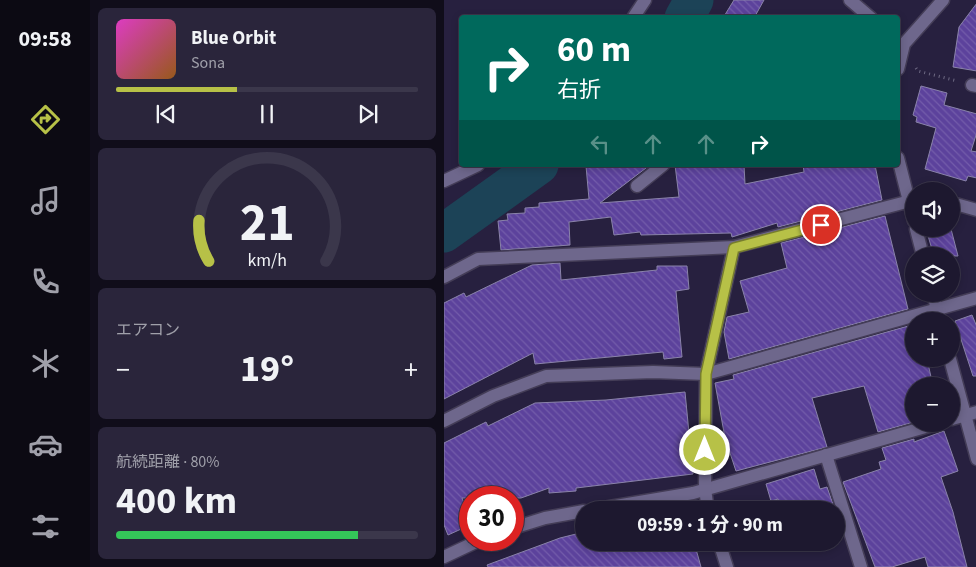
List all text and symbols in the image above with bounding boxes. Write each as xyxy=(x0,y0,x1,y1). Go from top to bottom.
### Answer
text: 09:58 xyxy=(18,23,72,55)
text: Blue Orbit xyxy=(191,25,276,52)
text: 60 m xyxy=(557,25,631,75)
icon: right xyxy=(474,35,539,100)
text: Sona xyxy=(191,52,225,74)
text: 右折 xyxy=(557,74,601,106)
icon: previous xyxy=(152,100,180,128)
icon: pause xyxy=(253,100,281,128)
icon: next xyxy=(354,100,382,128)
icon: directions xyxy=(28,102,63,137)
icon: left xyxy=(586,130,614,158)
icon: ahead xyxy=(639,130,667,158)
icon: ahead xyxy=(692,130,720,158)
icon: right xyxy=(745,130,773,158)
map controls xyxy=(905,182,960,432)
button: sound xyxy=(905,182,960,237)
icon: music xyxy=(28,183,63,218)
text: 21 xyxy=(240,187,294,261)
pin xyxy=(800,204,842,246)
icon: arrive xyxy=(807,211,835,239)
button: layers xyxy=(905,247,960,302)
text: km/h xyxy=(247,248,287,273)
icon: phone xyxy=(28,264,63,299)
button: + xyxy=(905,312,960,367)
text: エアコン xyxy=(116,319,180,341)
text: 19° xyxy=(240,342,294,396)
icon: climate xyxy=(28,346,63,381)
text: − xyxy=(116,350,130,390)
text: + xyxy=(404,350,418,390)
button: − xyxy=(905,377,960,432)
position arrow xyxy=(678,423,730,475)
icon: car xyxy=(28,427,63,462)
text: 航続距離 · 80% xyxy=(116,451,219,473)
text: 400 km xyxy=(116,474,237,528)
speed limit sign: 30 xyxy=(459,486,524,551)
icon: filters xyxy=(28,509,63,544)
text: 09:59 · 1 分 · 90 m xyxy=(637,512,783,539)

